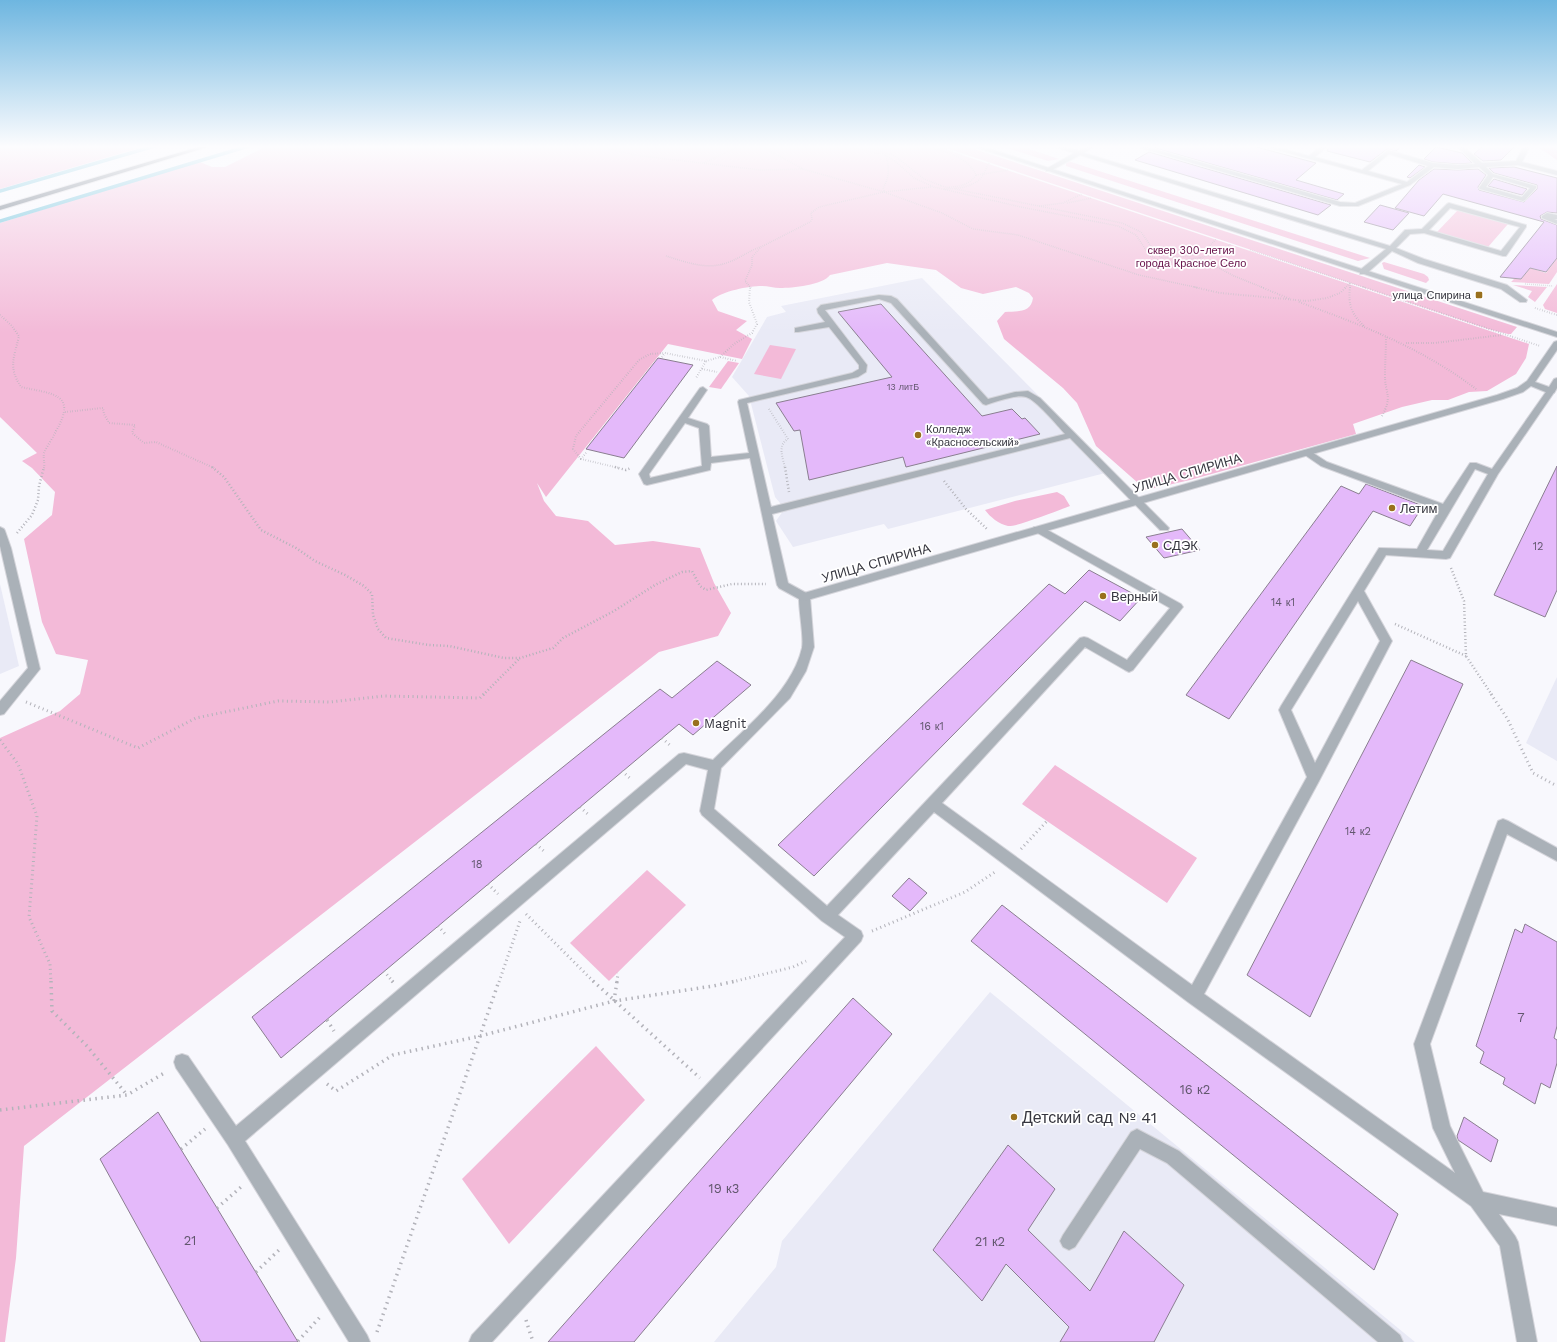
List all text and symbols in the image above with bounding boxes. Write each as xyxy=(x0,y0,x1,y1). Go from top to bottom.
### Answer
park label: сквер 300-летия города Красное Село xyxy=(1136,244,1246,270)
place label: улица Спирина xyxy=(1393,289,1472,302)
marker: улица Спирина xyxy=(1474,290,1484,300)
house number: 13 литБ xyxy=(887,382,919,392)
place label: Колледж «Красносельский» xyxy=(926,423,1019,449)
marker: Колледж «Красносельский» xyxy=(913,430,923,440)
street label: УЛИЦА СПИРИНА xyxy=(1131,450,1243,496)
place label: Летим xyxy=(1400,501,1438,516)
marker: Летим xyxy=(1387,503,1397,513)
place label: СДЭК xyxy=(1163,538,1198,553)
street label: УЛИЦА СПИРИНА xyxy=(820,540,932,586)
marker: СДЭК xyxy=(1150,540,1160,550)
house number: 12 xyxy=(1533,540,1543,553)
place label: Верный xyxy=(1111,589,1158,604)
marker: Верный xyxy=(1098,591,1108,601)
house number: 14 к1 xyxy=(1271,596,1295,609)
place label: Magnit xyxy=(704,716,747,731)
marker: Magnit xyxy=(691,718,701,728)
house number: 16 к1 xyxy=(920,720,944,733)
house number: 14 к2 xyxy=(1345,825,1371,838)
house number: 18 xyxy=(471,858,483,871)
house number: 7 xyxy=(1517,1010,1525,1025)
house number: 16 к2 xyxy=(1180,1082,1210,1097)
place label: Детский сад № 41 xyxy=(1022,1108,1157,1127)
marker: Детский сад № 41 xyxy=(1009,1112,1019,1122)
house number: 19 к3 xyxy=(709,1181,739,1196)
house number: 21 xyxy=(184,1233,196,1248)
house number: 21 к2 xyxy=(975,1234,1005,1249)

